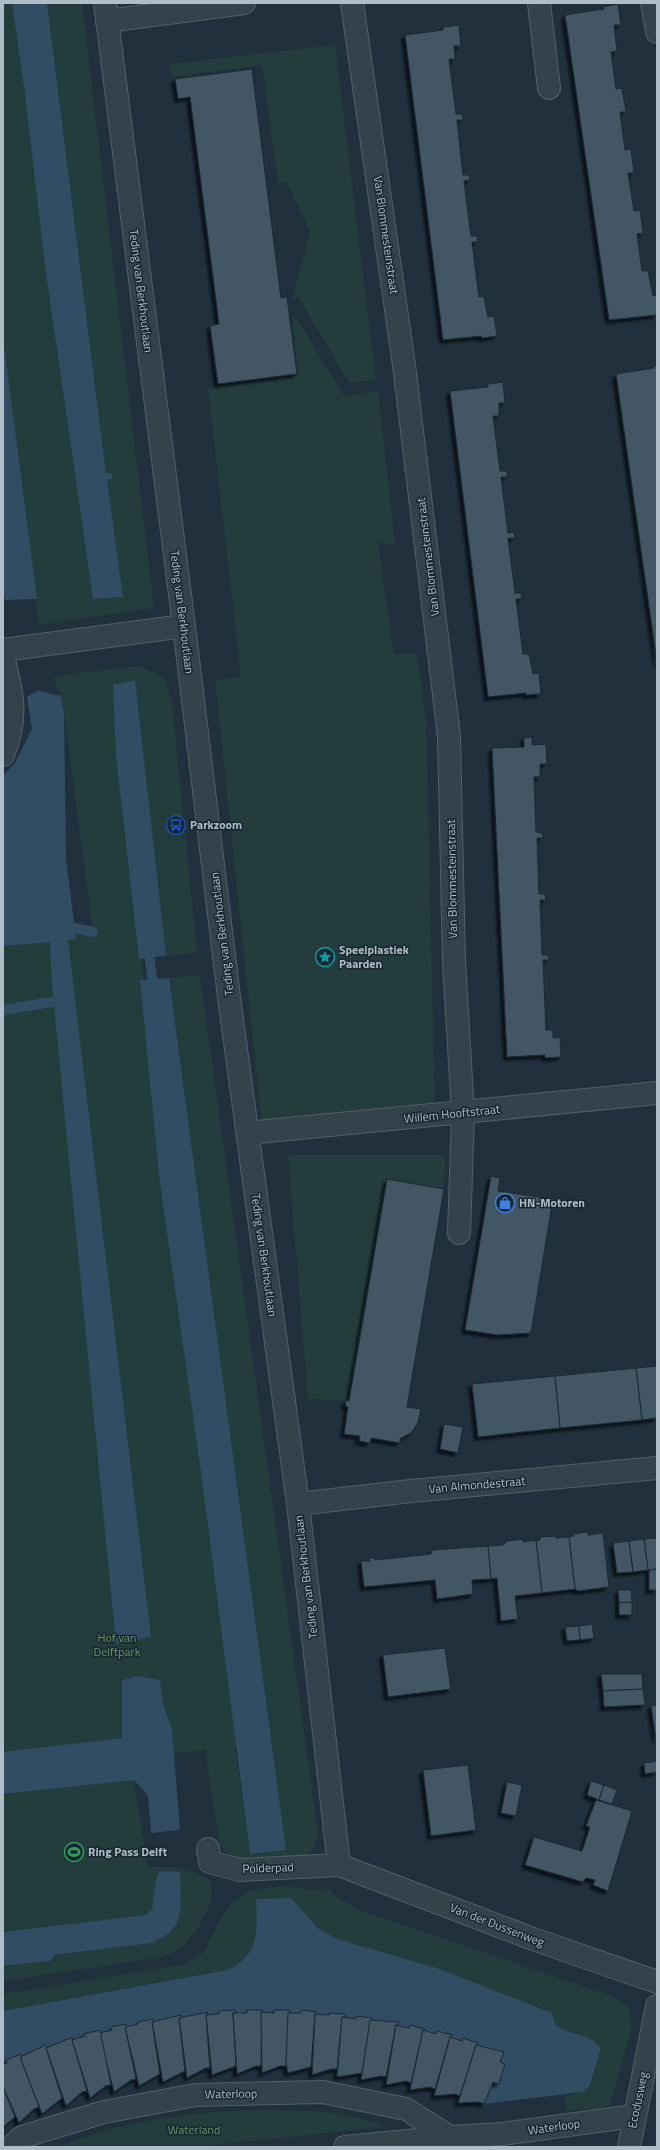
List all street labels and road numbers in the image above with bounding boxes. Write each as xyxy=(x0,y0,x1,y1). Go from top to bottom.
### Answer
street label: Van Blommesteinstraat xyxy=(369,174,404,296)
street label: Teding van Berkhoutlaan xyxy=(124,228,158,354)
street label: Van Blommesteinstraat xyxy=(411,496,444,618)
street label: Teding van Berkhoutlaan xyxy=(165,549,199,675)
street label: Van Blommesteinstraat xyxy=(441,818,462,939)
street label: Teding van Berkhoutlaan xyxy=(205,871,239,997)
street label: Willem Hooftstraat xyxy=(403,1099,502,1128)
street label: Teding van Berkhoutlaan xyxy=(246,1192,283,1318)
street label: Van Almondestraat xyxy=(428,1471,527,1498)
street label: Teding van Berkhoutlaan xyxy=(289,1514,323,1640)
street label: Polderpad xyxy=(242,1857,294,1878)
street label: Van der Dussenweg xyxy=(447,1898,547,1951)
street label: Ecodusweg xyxy=(622,2070,653,2130)
street label: Waterloop xyxy=(204,2084,257,2103)
street label: Waterloop xyxy=(527,2113,581,2140)

